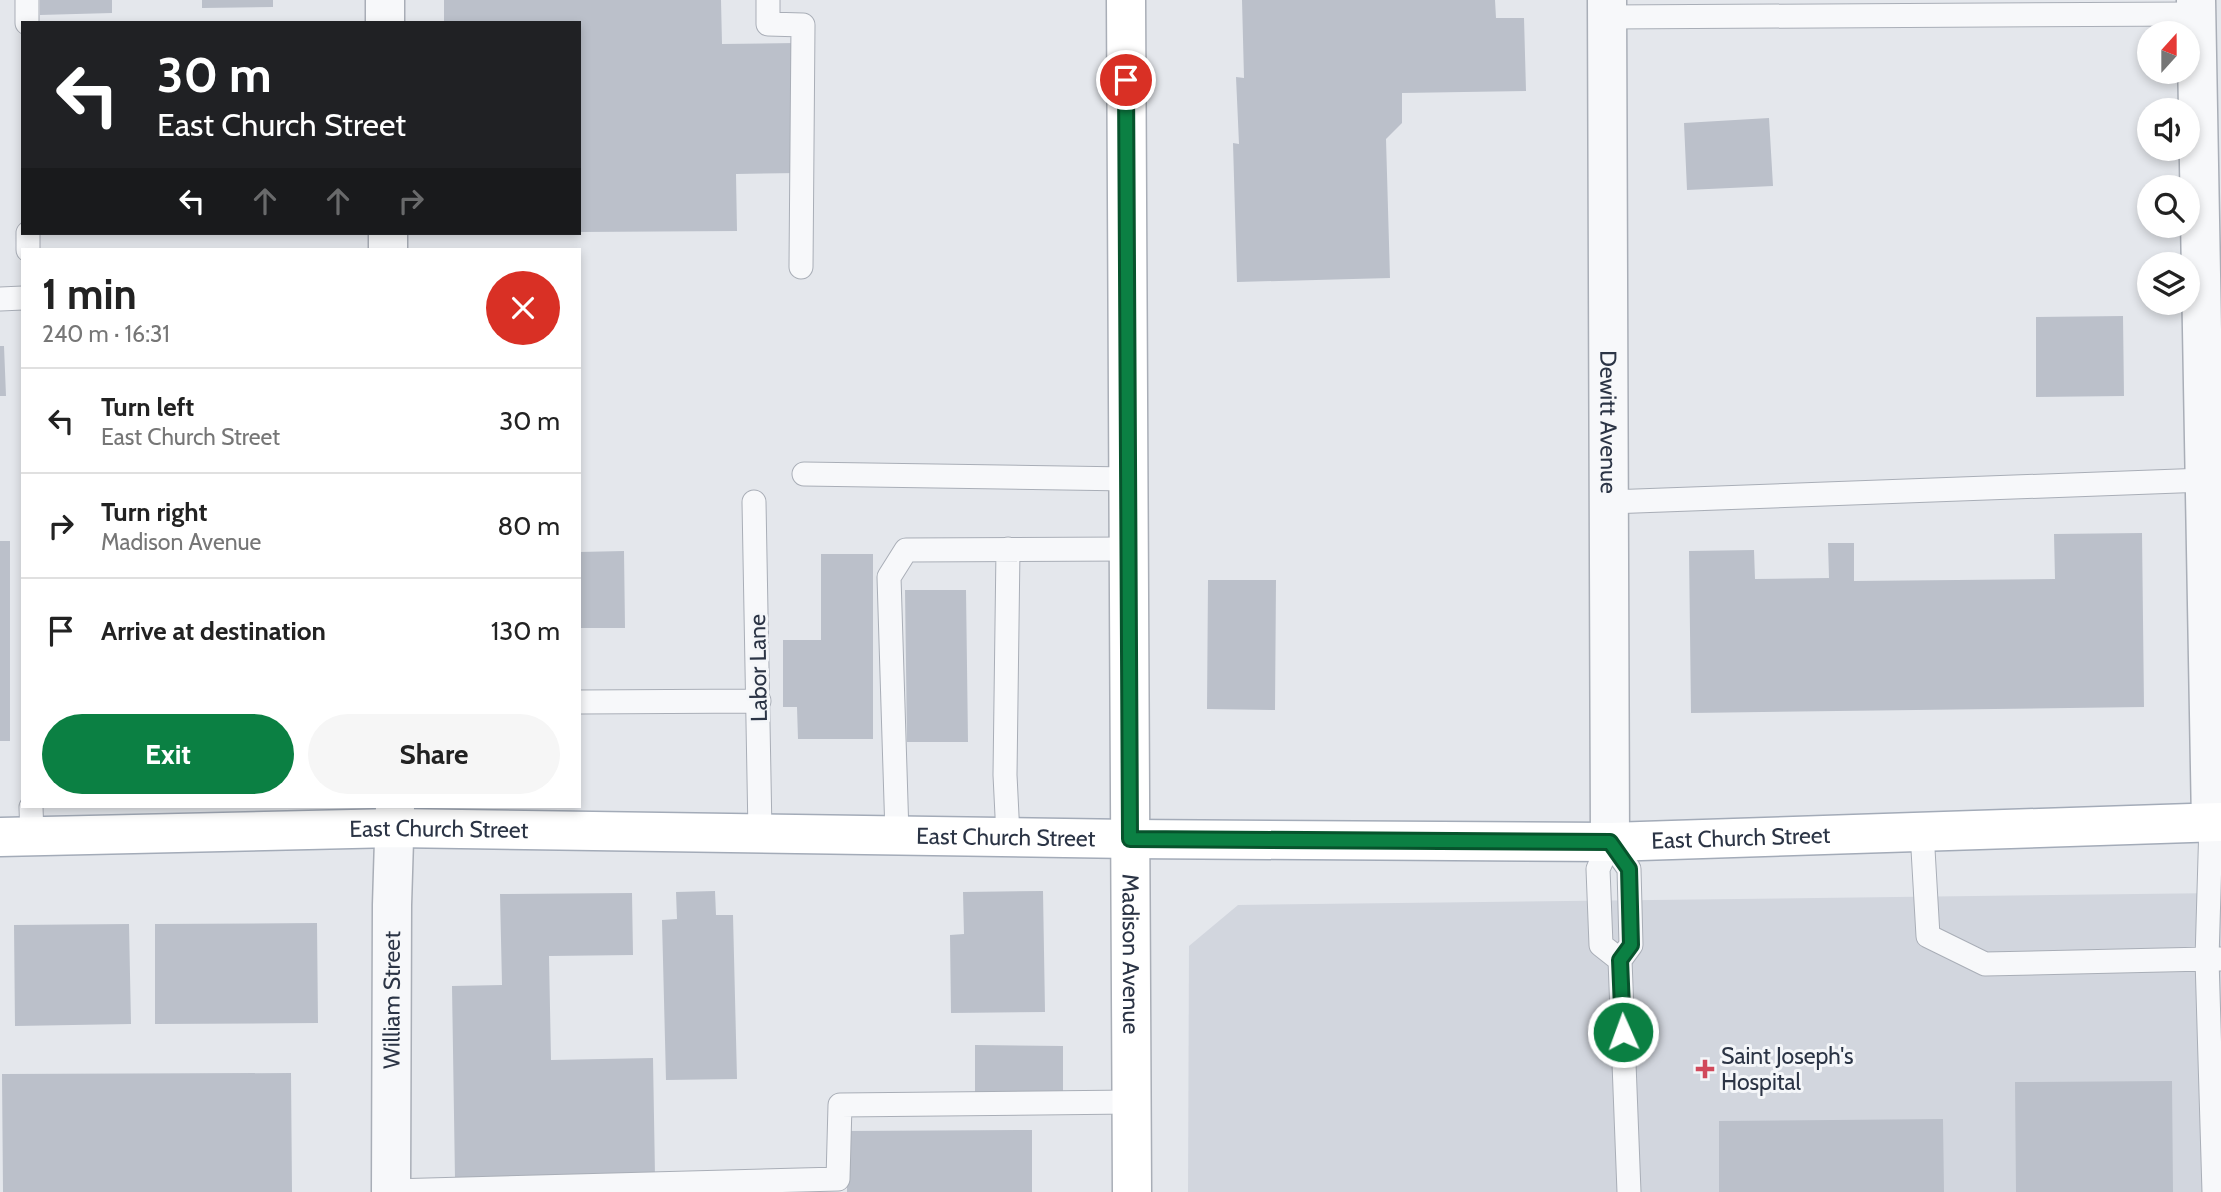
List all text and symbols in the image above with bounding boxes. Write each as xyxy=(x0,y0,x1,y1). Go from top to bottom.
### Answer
north arrow xyxy=(2137,21,2200,84)
map controls xyxy=(2137,21,2200,315)
text: 30 m xyxy=(157,45,272,104)
icon: left xyxy=(42,49,133,140)
pin xyxy=(1096,50,1156,110)
icon: arrive xyxy=(1107,61,1145,99)
button: sound xyxy=(2137,98,2200,161)
text: East Church Street xyxy=(157,105,406,144)
button: search xyxy=(2137,175,2200,238)
icon: left xyxy=(173,182,211,220)
icon: ahead xyxy=(246,182,284,220)
icon: ahead xyxy=(319,182,357,220)
icon: right xyxy=(392,182,430,220)
button: layers xyxy=(2137,252,2200,315)
text: 1 min xyxy=(42,268,137,320)
button: close xyxy=(486,271,560,345)
text: 240 m · 16:31 xyxy=(42,320,170,348)
street label: Dewitt Avenue xyxy=(1594,350,1623,494)
text: Turn left xyxy=(101,391,194,423)
icon: left xyxy=(42,402,80,440)
text: 30 m xyxy=(499,405,560,437)
text: East Church Street xyxy=(101,423,280,451)
text: Turn right xyxy=(101,496,207,528)
icon: right xyxy=(42,507,80,545)
text: 80 m xyxy=(497,510,560,542)
text: Madison Avenue xyxy=(101,528,261,556)
icon: arrive xyxy=(42,612,80,650)
street label: Labor Lane xyxy=(743,614,773,722)
text: Arrive at destination xyxy=(101,615,326,647)
text: 130 m xyxy=(491,615,560,647)
button: Exit xyxy=(42,714,294,794)
button: Share xyxy=(308,714,560,794)
street label: East Church Street xyxy=(349,814,529,844)
street label: East Church Street xyxy=(1651,821,1831,855)
street label: East Church Street xyxy=(916,822,1096,852)
street label: Madison Avenue xyxy=(1116,874,1145,1035)
street label: William Street xyxy=(377,931,406,1069)
position arrow xyxy=(1586,995,1660,1069)
place label: Saint Joseph's Hospital xyxy=(1721,1042,1854,1096)
marker: Saint Joseph's Hospital xyxy=(1695,1059,1715,1079)

